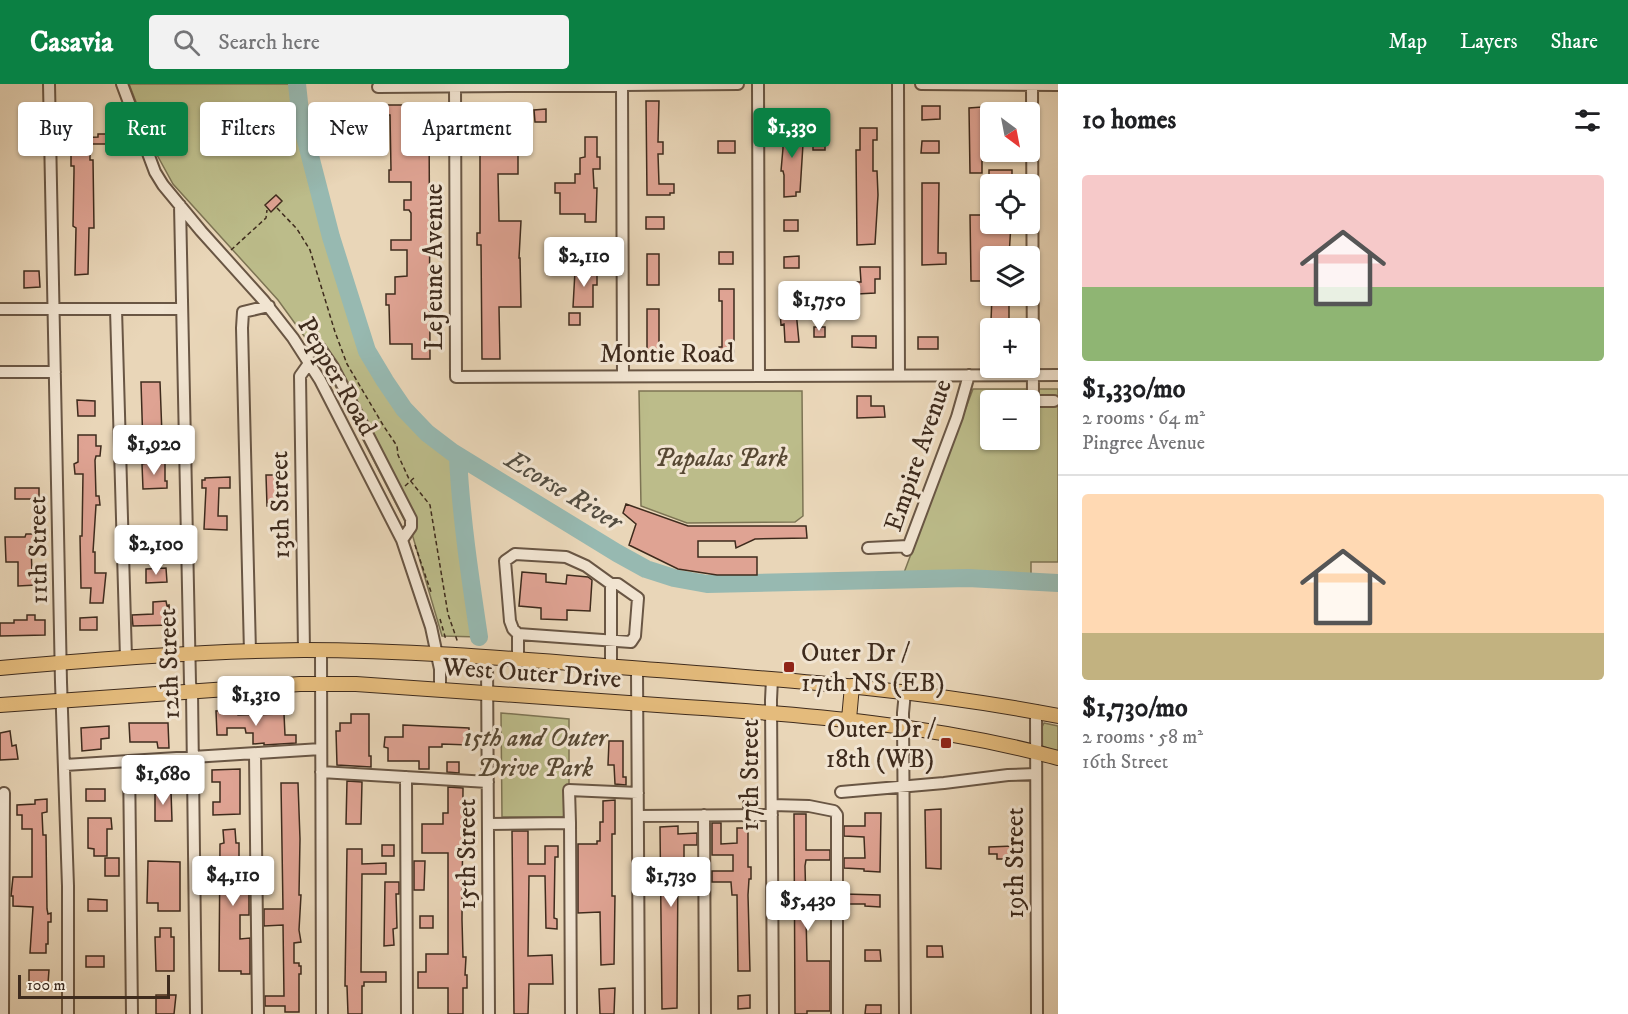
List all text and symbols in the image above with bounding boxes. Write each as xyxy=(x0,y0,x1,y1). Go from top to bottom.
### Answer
search box xyxy=(149,15,569,69)
text: Casavia xyxy=(30,25,113,60)
icon: search xyxy=(170,26,203,59)
text: Search here xyxy=(218,29,320,56)
text: Map xyxy=(1388,29,1427,55)
text: Layers xyxy=(1460,29,1518,55)
text: Share xyxy=(1551,29,1598,55)
chip: Buy xyxy=(18,102,93,156)
chip: Rent xyxy=(105,102,188,156)
chip: Filters xyxy=(200,102,296,156)
chip: New xyxy=(308,102,389,156)
chip: Apartment xyxy=(401,102,533,156)
north arrow xyxy=(980,102,1040,162)
map controls xyxy=(980,102,1040,450)
text: 10 homes xyxy=(1082,104,1176,137)
icon: filters xyxy=(1571,104,1604,137)
pin: $1,330 xyxy=(743,108,841,159)
text: $1,330 xyxy=(767,115,817,140)
button: locate xyxy=(980,174,1040,234)
street label: LeJeune Avenue xyxy=(418,184,451,350)
icon: home xyxy=(1289,214,1397,322)
pin: $2,110 xyxy=(535,237,633,288)
text: $2,110 xyxy=(558,244,610,269)
button: layers xyxy=(980,246,1040,306)
pin: $1,750 xyxy=(770,281,868,332)
text: $1,750 xyxy=(792,288,846,313)
street label: Pepper Road xyxy=(290,312,384,442)
button: + xyxy=(980,318,1040,378)
street label: Montie Road xyxy=(600,338,734,371)
text: $1,330/mo xyxy=(1082,373,1185,406)
street label: Empire Avenue xyxy=(877,375,960,536)
button: − xyxy=(980,390,1040,450)
text: 2 rooms · 64 m² xyxy=(1082,406,1205,431)
pin: $1,920 xyxy=(105,425,203,476)
text: Pingree Avenue xyxy=(1082,431,1205,456)
text: $1,920 xyxy=(127,432,181,457)
water label: Ecorse River xyxy=(497,442,630,540)
park label: Papalas Park xyxy=(654,442,788,475)
street label: 13th Street xyxy=(263,451,298,559)
street label: 11th Street xyxy=(21,496,56,604)
pin: $2,100 xyxy=(107,525,205,576)
text: $2,100 xyxy=(128,532,184,557)
icon: home xyxy=(1289,533,1397,641)
street label: 12th Street xyxy=(151,608,188,720)
place label: Outer Dr / 17th NS (EB) xyxy=(801,637,944,700)
street label: West Outer Drive xyxy=(440,651,622,696)
marker: Outer Dr / 17th NS (EB) xyxy=(782,660,796,674)
pin: $1,310 xyxy=(207,676,305,727)
text: $1,310 xyxy=(231,683,281,708)
text: $1,730/mo xyxy=(1082,692,1188,725)
place label: Outer Dr / 18th (WB) xyxy=(826,713,936,776)
street label: 17th Street xyxy=(734,719,767,831)
park label: 15th and Outer Drive Park xyxy=(463,722,609,785)
text: 2 rooms · 58 m² xyxy=(1082,725,1203,750)
marker: Outer Dr / 18th (WB) xyxy=(939,736,953,750)
text: 16th Street xyxy=(1082,750,1168,775)
pin: $1,680 xyxy=(114,755,212,806)
text: $1,680 xyxy=(136,762,190,787)
street label: 15th Street xyxy=(451,798,484,910)
street label: 19th Street xyxy=(999,807,1032,919)
pin: $4,110 xyxy=(184,856,282,907)
pin: $1,730 xyxy=(622,857,720,908)
text: $4,110 xyxy=(206,863,260,888)
text: $1,730 xyxy=(645,864,697,889)
pin: $5,430 xyxy=(759,881,857,932)
text: $5,430 xyxy=(780,888,836,913)
scale bar xyxy=(18,972,170,1000)
text: 100 m xyxy=(27,975,66,995)

